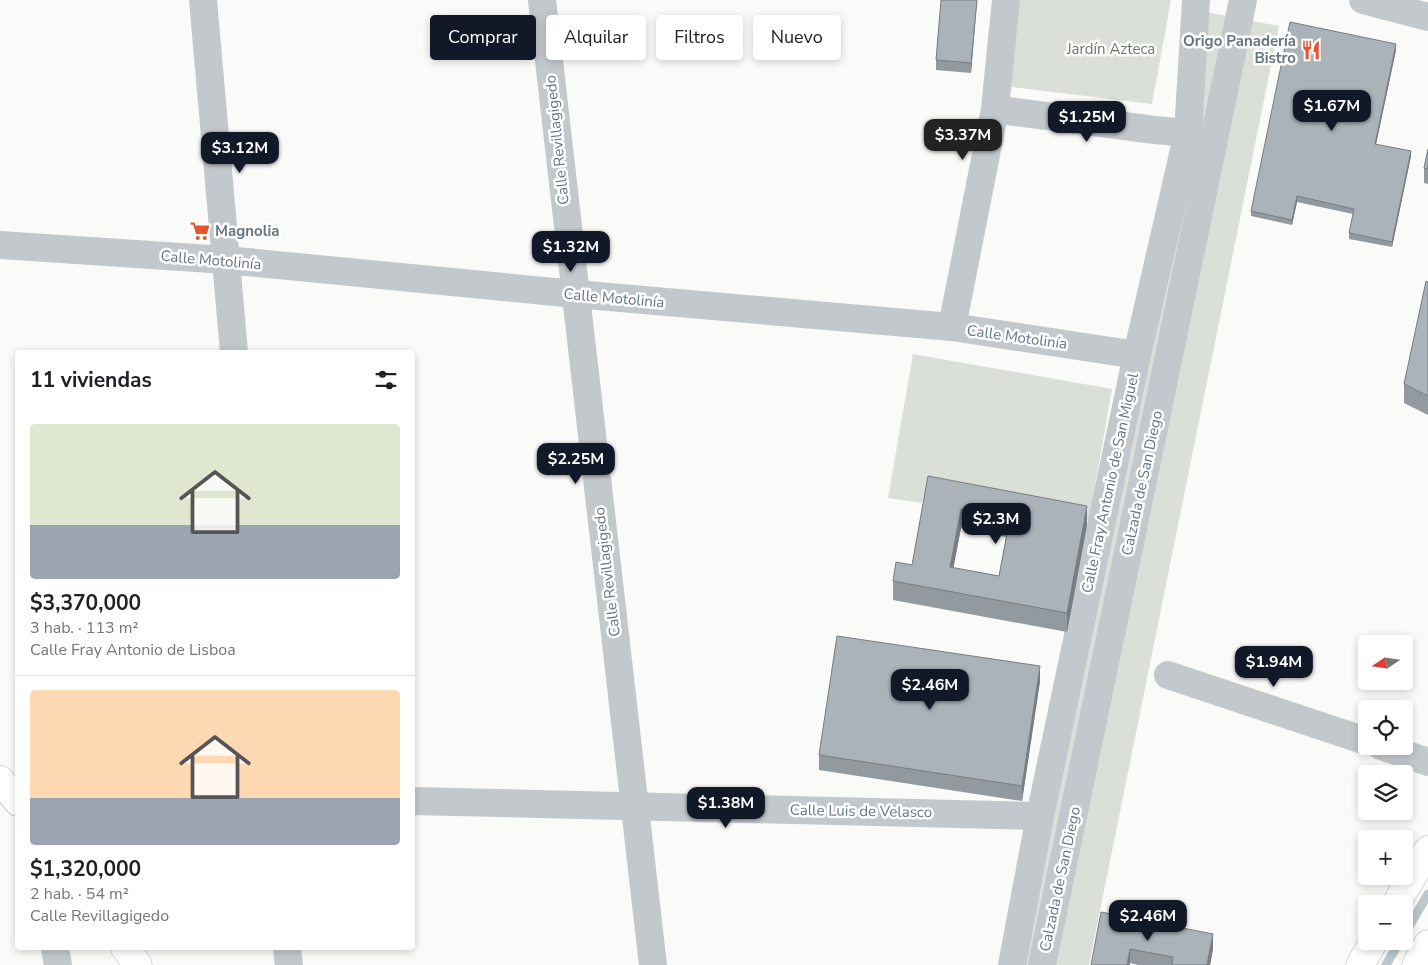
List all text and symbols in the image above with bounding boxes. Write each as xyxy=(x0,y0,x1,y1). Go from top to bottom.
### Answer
chip: Comprar xyxy=(430,15,536,60)
chip: Alquilar xyxy=(546,15,646,60)
chip: Filtros xyxy=(656,15,743,60)
chip: Nuevo xyxy=(753,15,841,60)
place label: Origo Panadería Bistro xyxy=(1183,31,1296,68)
park label: Jardín Azteca xyxy=(1066,39,1155,59)
restaurant icon: Origo Panadería Bistro xyxy=(1300,39,1322,61)
street label: Calle Revillagigedo xyxy=(540,74,574,206)
pin: $1.67M xyxy=(1291,90,1373,132)
text: $1.67M xyxy=(1304,95,1360,117)
pin: $1.25M xyxy=(1046,100,1128,143)
text: $1.25M xyxy=(1059,106,1115,128)
pin: $3.37M xyxy=(922,119,1004,161)
text: $3.37M xyxy=(935,124,991,146)
pin: $3.12M xyxy=(199,132,281,174)
text: $3.12M xyxy=(212,137,268,159)
supermarket icon: Magnolia xyxy=(189,220,211,242)
place label: Magnolia xyxy=(215,221,280,241)
pin: $1.32M xyxy=(530,230,612,273)
text: $1.32M xyxy=(543,236,599,258)
street label: Calle Motolinía xyxy=(160,246,262,274)
street label: Calle Motolinía xyxy=(563,284,665,312)
street label: Calle Motolinía xyxy=(966,320,1068,354)
text: 11 viviendas xyxy=(30,366,152,394)
icon: filters xyxy=(372,366,400,394)
street label: Calle Fray Antonio de San Miguel xyxy=(1077,371,1143,595)
street label: Calzada de San Diego xyxy=(1117,409,1167,557)
pin: $2.25M xyxy=(535,442,617,485)
text: $2.25M xyxy=(548,448,604,470)
icon: home xyxy=(170,457,260,547)
pin: $2.3M xyxy=(961,502,1031,545)
street label: Calle Revillagigedo xyxy=(589,506,625,638)
text: $2.3M xyxy=(973,508,1019,530)
text: $3,370,000 xyxy=(30,589,141,617)
text: 3 hab. · 113 m² xyxy=(30,617,138,639)
north arrow xyxy=(1358,635,1412,690)
map controls xyxy=(1358,635,1413,950)
text: Calle Fray Antonio de Lisboa xyxy=(30,639,236,661)
pin: $1.94M xyxy=(1233,646,1315,688)
text: $1.94M xyxy=(1246,651,1302,673)
pin: $2.46M xyxy=(889,668,971,711)
text: $2.46M xyxy=(902,674,958,696)
button: locate xyxy=(1358,700,1413,755)
icon: home xyxy=(170,722,260,812)
button: layers xyxy=(1358,765,1413,820)
pin: $1.38M xyxy=(685,786,767,829)
text: $1.38M xyxy=(698,792,754,814)
street label: Calle Luis de Velasco xyxy=(790,800,932,822)
street label: Calzada de San Diego xyxy=(1035,805,1085,953)
button: + xyxy=(1358,830,1413,885)
text: $1,320,000 xyxy=(30,855,141,883)
text: 2 hab. · 54 m² xyxy=(30,883,129,905)
button: − xyxy=(1358,895,1413,950)
pin: $2.46M xyxy=(1107,900,1189,942)
text: Calle Revillagigedo xyxy=(30,905,169,927)
text: $2.46M xyxy=(1120,905,1176,927)

